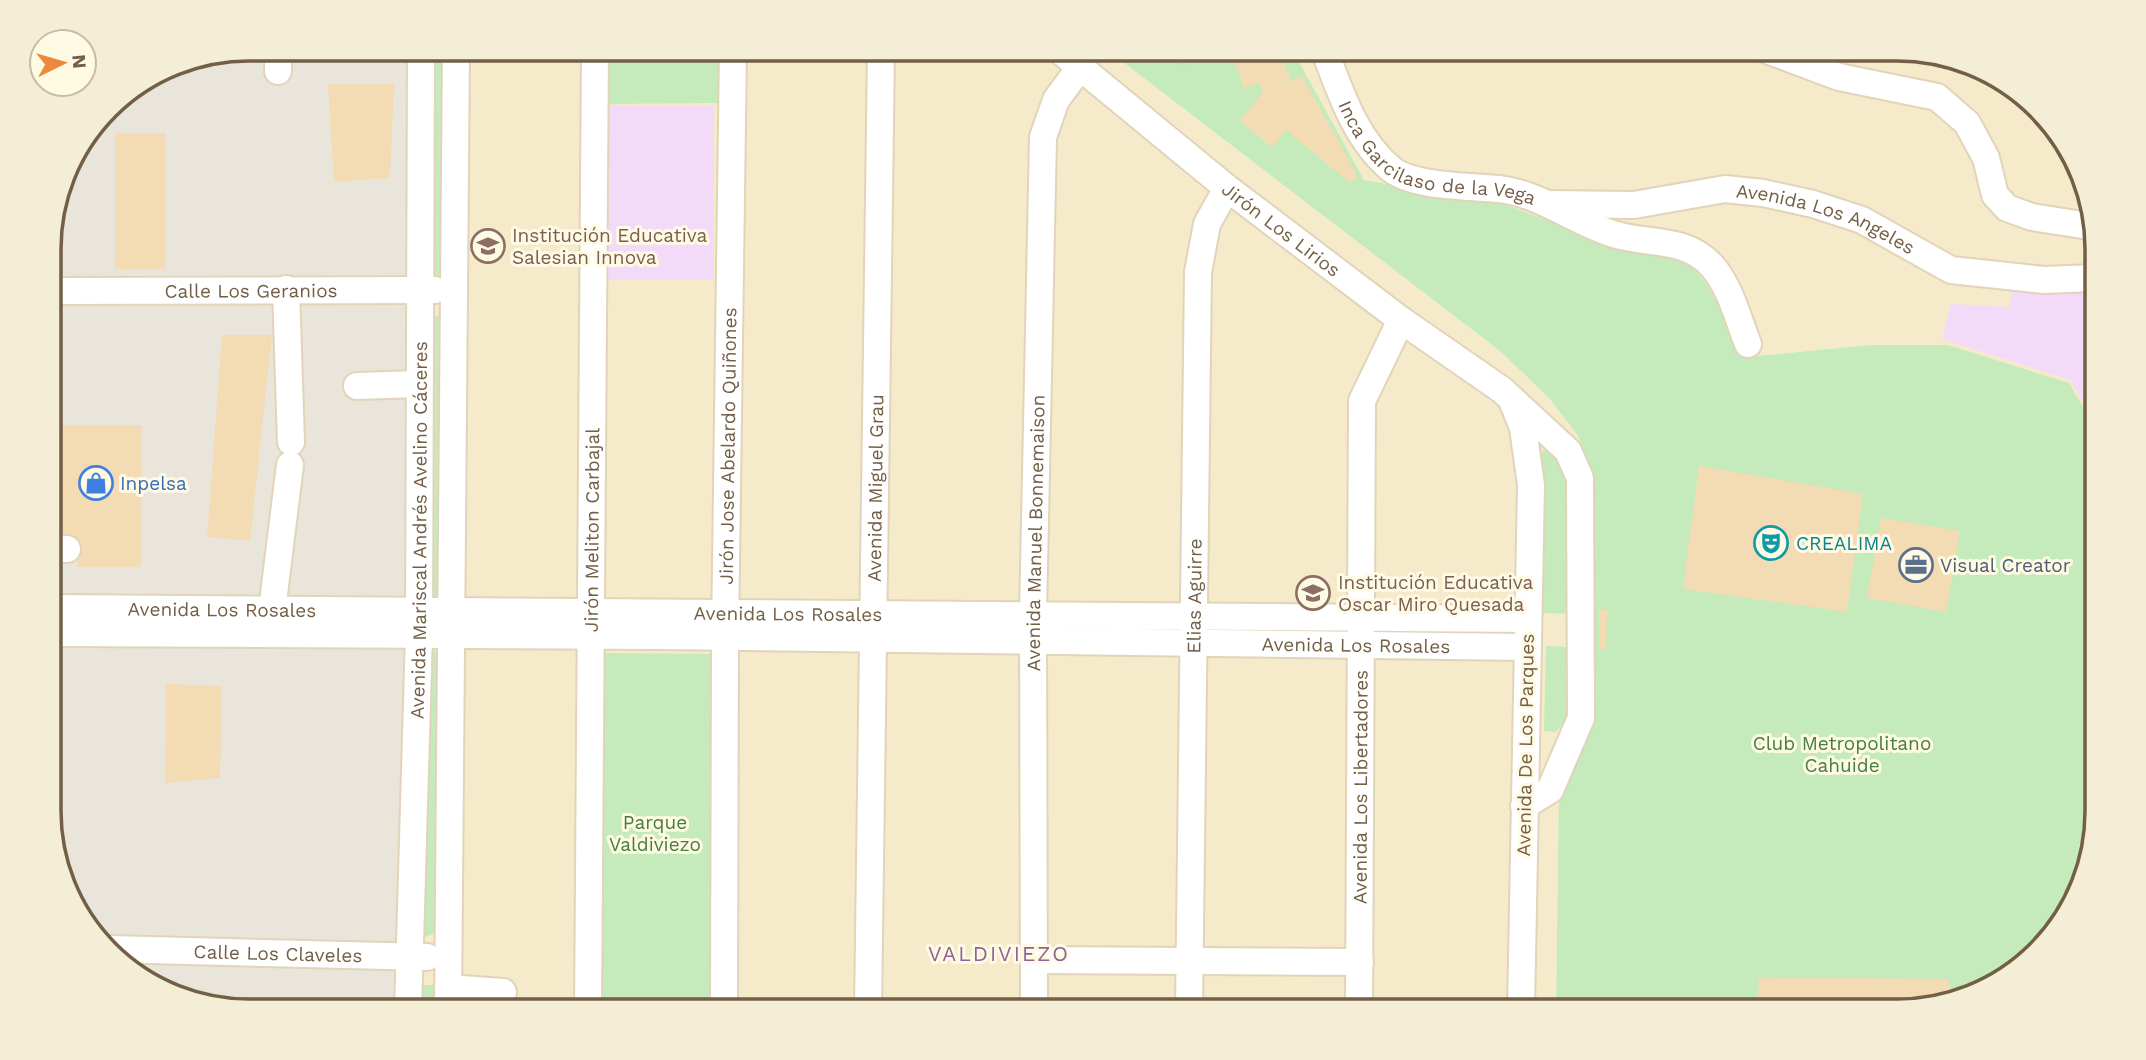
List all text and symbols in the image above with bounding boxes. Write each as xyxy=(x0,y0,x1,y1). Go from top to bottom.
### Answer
north arrow xyxy=(28,28,98,98)
text: N xyxy=(67,54,92,70)
street label: Inca Garcilaso de la Vega xyxy=(1333,97,1539,210)
street label: Jirón Los Lirios xyxy=(1217,177,1345,282)
street label: Avenida Los Angeles xyxy=(1735,179,1919,259)
place label: Institución Educativa Salesian Innova xyxy=(512,224,707,269)
school or university icon: Institución Educativa Salesian Innova xyxy=(469,227,507,265)
street label: Calle Los Geranios xyxy=(164,279,338,303)
street label: Jirón Jose Abelardo Quiñones xyxy=(715,307,741,585)
street label: Avenida Mariscal Andrés Avelino Cáceres xyxy=(406,341,432,719)
street label: Avenida Miguel Grau xyxy=(863,394,888,582)
street label: Avenida Manuel Bonnemaison xyxy=(1022,394,1050,671)
street label: Jirón Meliton Carbajal xyxy=(580,428,604,632)
shop icon: Inpelsa xyxy=(77,464,115,502)
place label: Inpelsa xyxy=(120,472,187,495)
theatre icon: CREALIMA xyxy=(1752,524,1790,562)
place label: CREALIMA xyxy=(1796,532,1893,555)
street label: Elias Aguirre xyxy=(1182,538,1207,654)
office icon: Visual Creator xyxy=(1897,546,1935,584)
place label: Visual Creator xyxy=(1940,554,2071,577)
place label: Institución Educativa Oscar Miro Quesada xyxy=(1338,571,1533,616)
school or university icon: Institución Educativa Oscar Miro Quesada xyxy=(1294,574,1332,612)
street label: Avenida Los Rosales xyxy=(128,598,316,622)
street label: Avenida Los Rosales xyxy=(694,602,882,626)
street label: Avenida Los Rosales xyxy=(1261,633,1450,658)
street label: Avenida De Los Parques xyxy=(1512,633,1539,857)
street label: Avenida Los Libertadores xyxy=(1349,670,1373,904)
park label: Club Metropolitano Cahuide xyxy=(1753,732,1931,777)
park label: Parque Valdiviezo xyxy=(609,811,701,856)
street label: Calle Los Claveles xyxy=(193,940,363,967)
district label: VALDIVIEZO xyxy=(928,941,1070,966)

